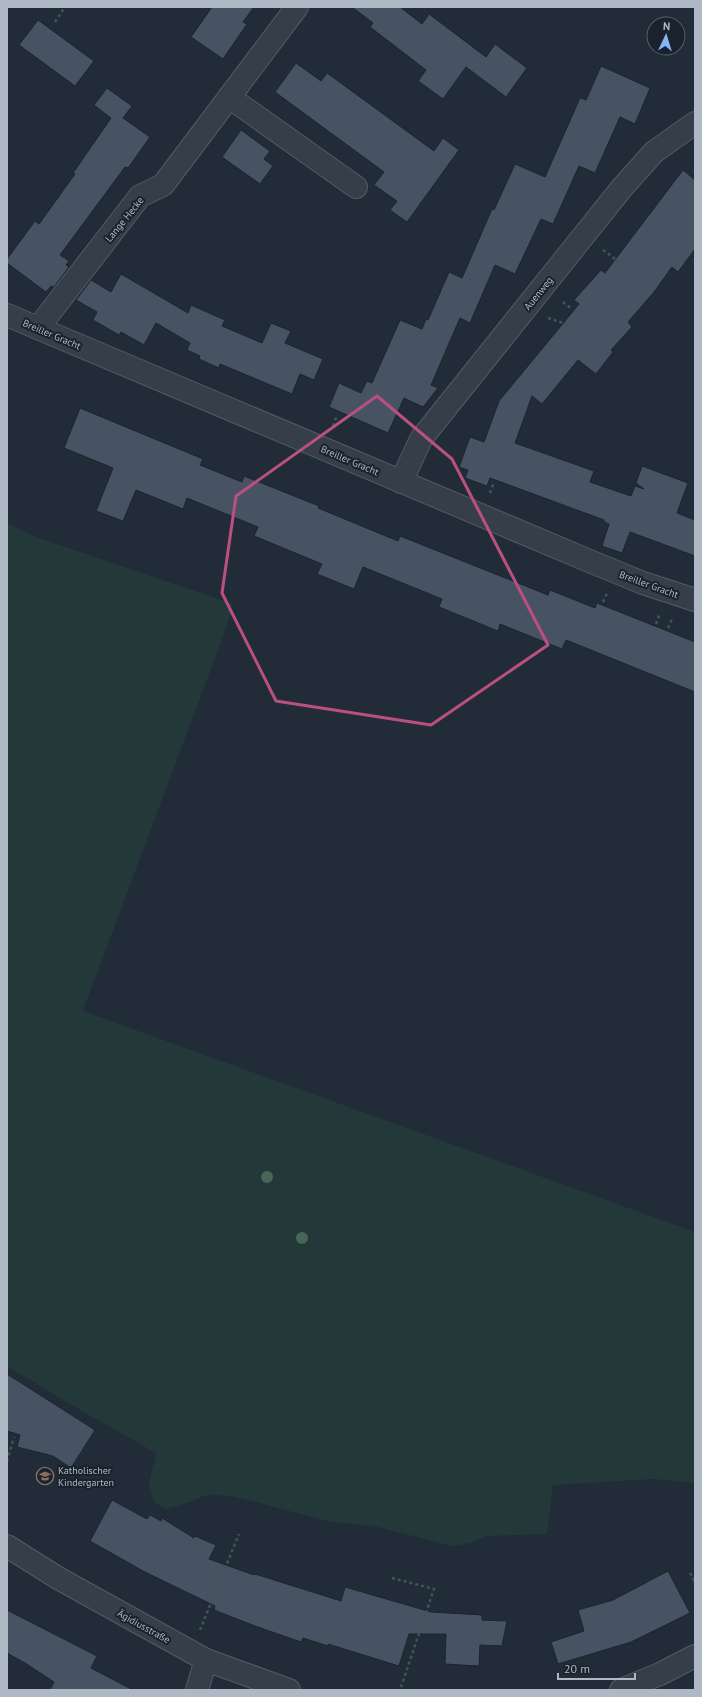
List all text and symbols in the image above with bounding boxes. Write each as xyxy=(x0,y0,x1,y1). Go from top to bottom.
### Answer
north arrow xyxy=(646,16,686,56)
text: N xyxy=(663,19,671,33)
street label: Lange Hecke xyxy=(102,194,147,245)
street label: Auenweg xyxy=(521,274,556,313)
street label: Breiller Gracht xyxy=(21,316,83,353)
street label: Breiller Gracht xyxy=(319,442,381,479)
street label: Breiller Gracht xyxy=(618,568,681,601)
place label: Katholischer Kindergarten xyxy=(58,1464,114,1489)
school or university icon: Katholischer Kindergarten xyxy=(35,1466,55,1486)
street label: Ägidiusstraße xyxy=(115,1607,172,1646)
scale bar xyxy=(558,1655,635,1681)
text: 20 m xyxy=(564,1661,590,1676)

